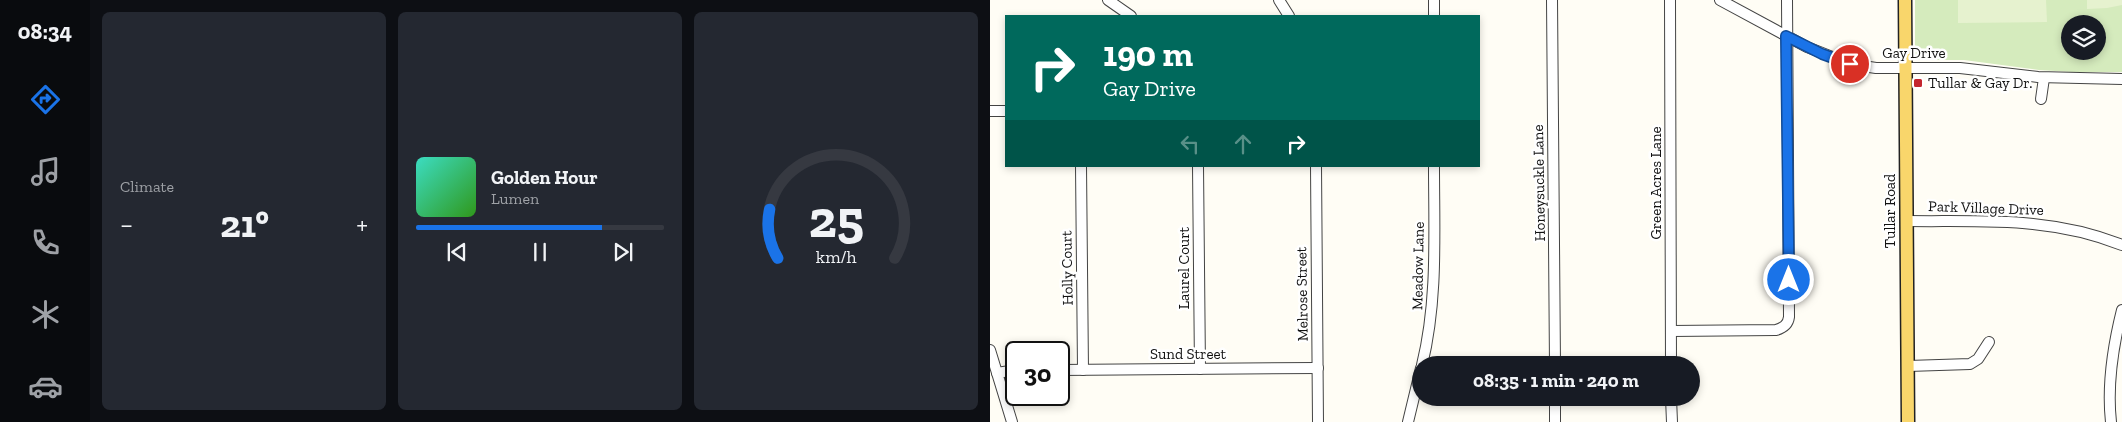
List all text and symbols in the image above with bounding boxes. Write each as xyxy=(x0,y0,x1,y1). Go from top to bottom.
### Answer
map controls xyxy=(2061,15,2106,60)
button: layers xyxy=(2061,15,2106,60)
text: 08:34 xyxy=(18,18,72,45)
text: 190 m xyxy=(1103,33,1193,75)
icon: right xyxy=(1020,35,1085,100)
pin xyxy=(1829,43,1871,85)
street label: Gay Drive xyxy=(1882,44,1946,62)
icon: arrive xyxy=(1836,50,1864,78)
place label: Tullar & Gay Dr. xyxy=(1928,74,2032,92)
text: Gay Drive xyxy=(1103,75,1196,102)
marker: Tullar & Gay Dr. xyxy=(1912,77,1924,89)
icon: directions xyxy=(28,82,63,117)
street label: Honeysuckle Lane xyxy=(1529,124,1549,242)
street label: Green Acres Lane xyxy=(1647,126,1665,240)
icon: left xyxy=(1176,130,1204,158)
icon: ahead xyxy=(1229,130,1257,158)
icon: right xyxy=(1282,130,1310,158)
icon: music xyxy=(28,154,63,189)
text: Golden Hour xyxy=(491,166,598,189)
street label: Tullar Road xyxy=(1881,173,1899,248)
text: Climate xyxy=(120,177,174,196)
text: 25 xyxy=(808,188,864,250)
text: Lumen xyxy=(491,189,539,208)
street label: Park Village Drive xyxy=(1928,197,2044,219)
text: 21° xyxy=(220,201,269,247)
text: − xyxy=(120,208,133,241)
text: + xyxy=(356,208,368,241)
street label: Meadow Lane xyxy=(1408,222,1428,310)
icon: phone xyxy=(28,225,63,260)
street label: Laurel Court xyxy=(1175,226,1193,309)
street label: Holly Court xyxy=(1057,230,1077,306)
icon: previous xyxy=(443,238,471,266)
icon: pause xyxy=(526,238,554,266)
icon: next xyxy=(609,238,637,266)
text: km/h xyxy=(816,246,856,268)
street label: Melrose Street xyxy=(1292,246,1312,341)
position arrow xyxy=(1762,253,1814,305)
icon: climate xyxy=(28,297,63,332)
speed limit sign: 30 xyxy=(1005,341,1070,406)
street label: Sund Street xyxy=(1150,345,1227,363)
icon: car xyxy=(28,369,63,404)
text: 08:35 · 1 min · 240 m xyxy=(1473,369,1639,392)

